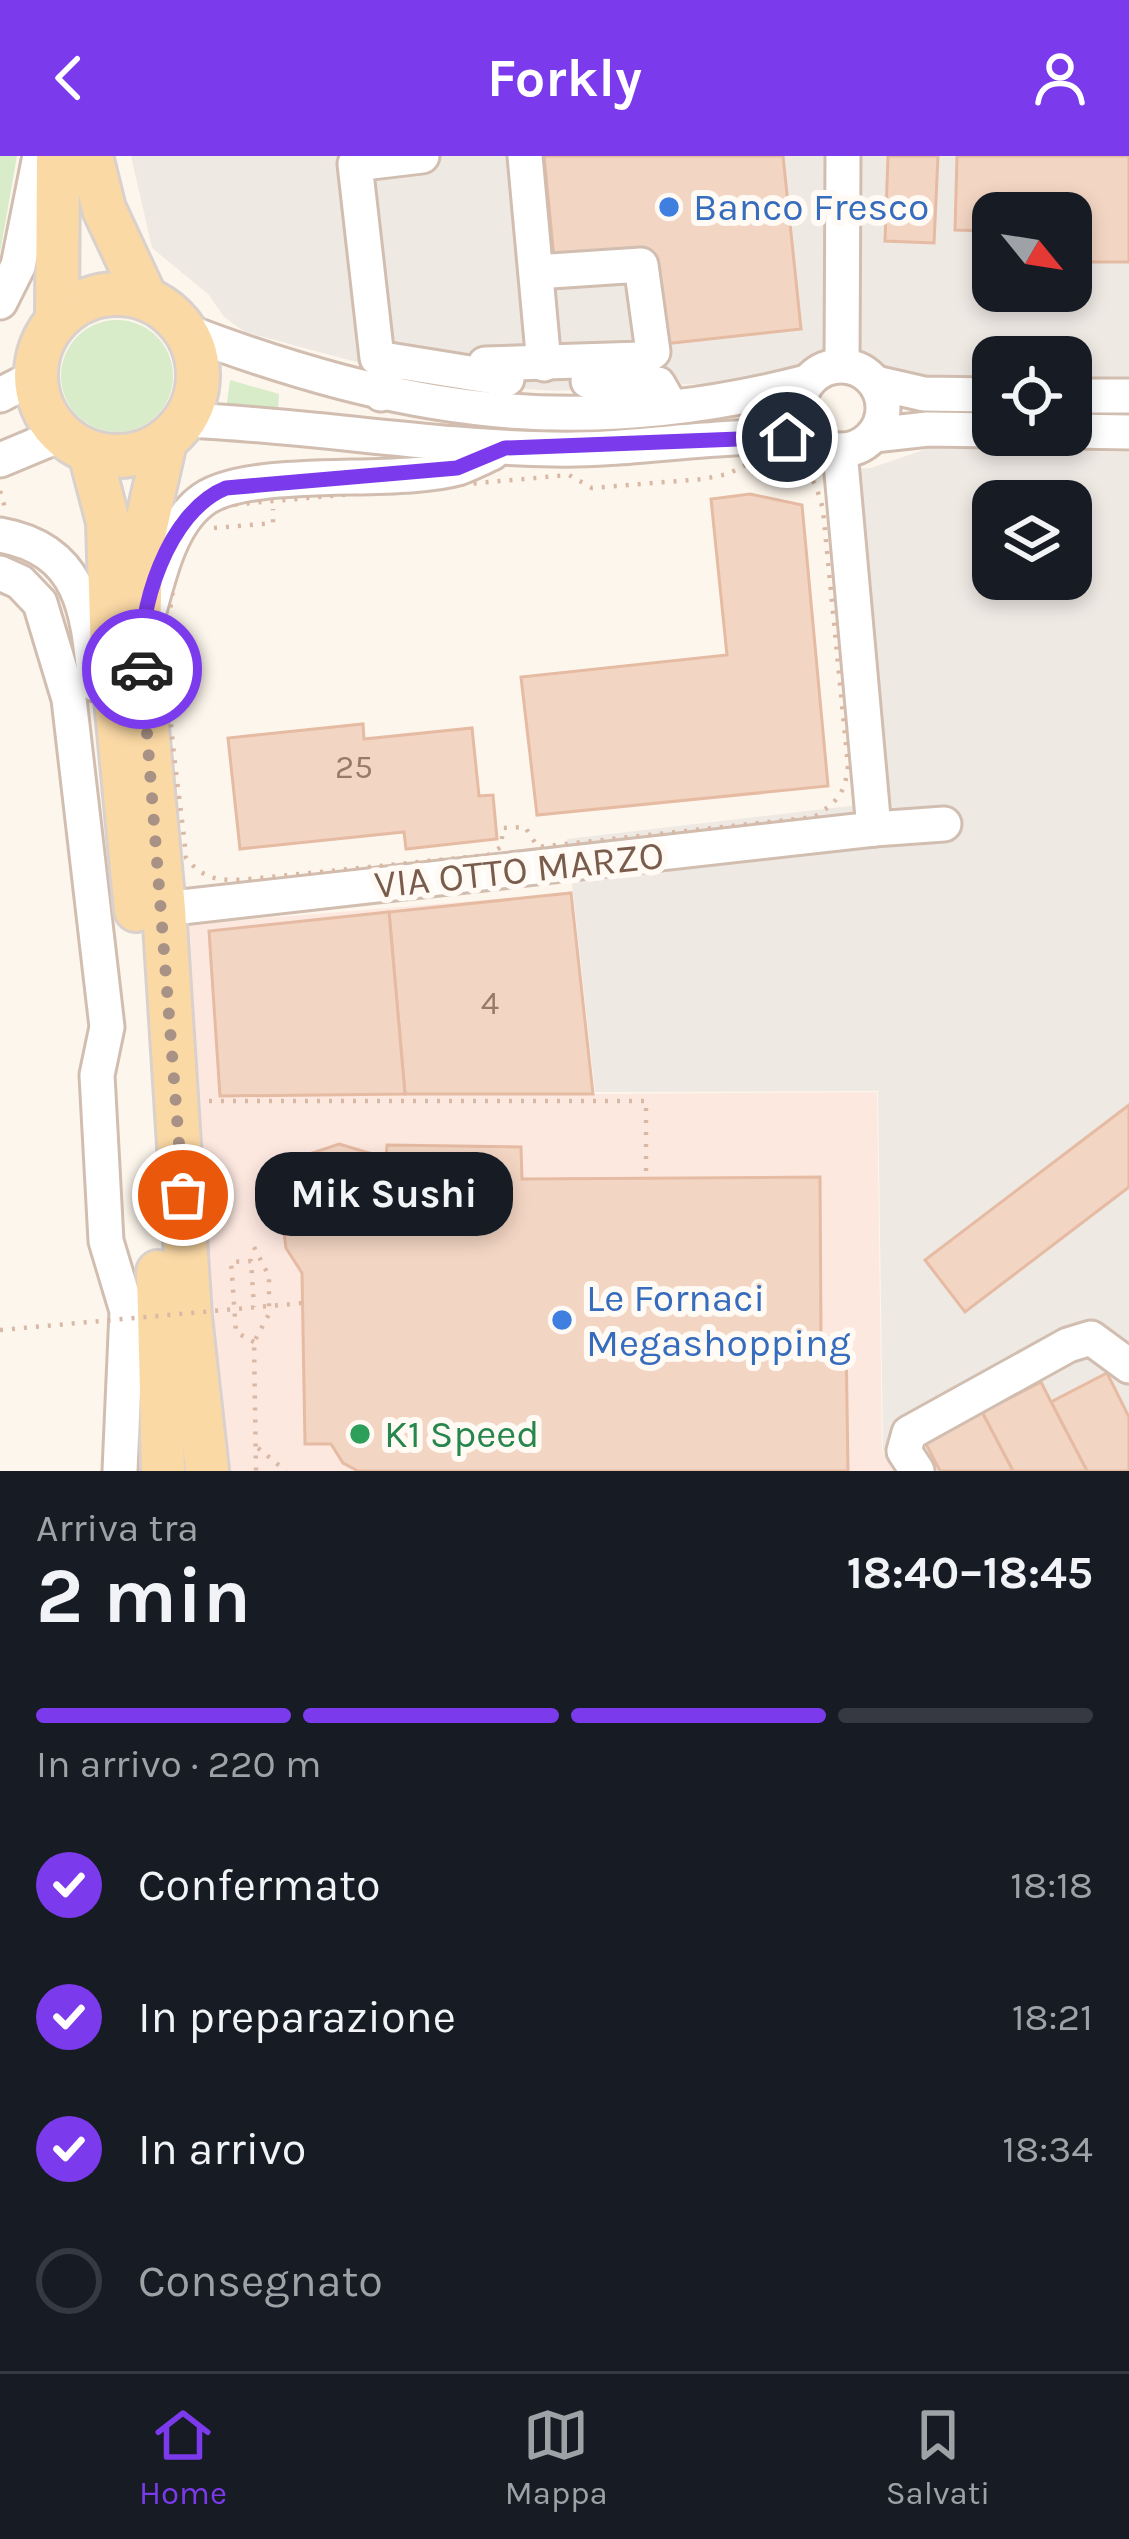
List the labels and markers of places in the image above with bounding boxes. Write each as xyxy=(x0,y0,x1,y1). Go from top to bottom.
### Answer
place label: Banco Fresco xyxy=(693,184,929,230)
marker: Banco Fresco xyxy=(656,194,682,220)
pin xyxy=(736,386,838,488)
pin xyxy=(132,1144,234,1246)
callout: Mik Sushi xyxy=(255,1153,513,1237)
place label: Le Fornaci Megashopping xyxy=(586,1275,851,1366)
marker: Le Fornaci Megashopping xyxy=(549,1307,575,1333)
place label: K1 Speed xyxy=(384,1411,539,1457)
marker: K1 Speed xyxy=(347,1421,373,1447)

